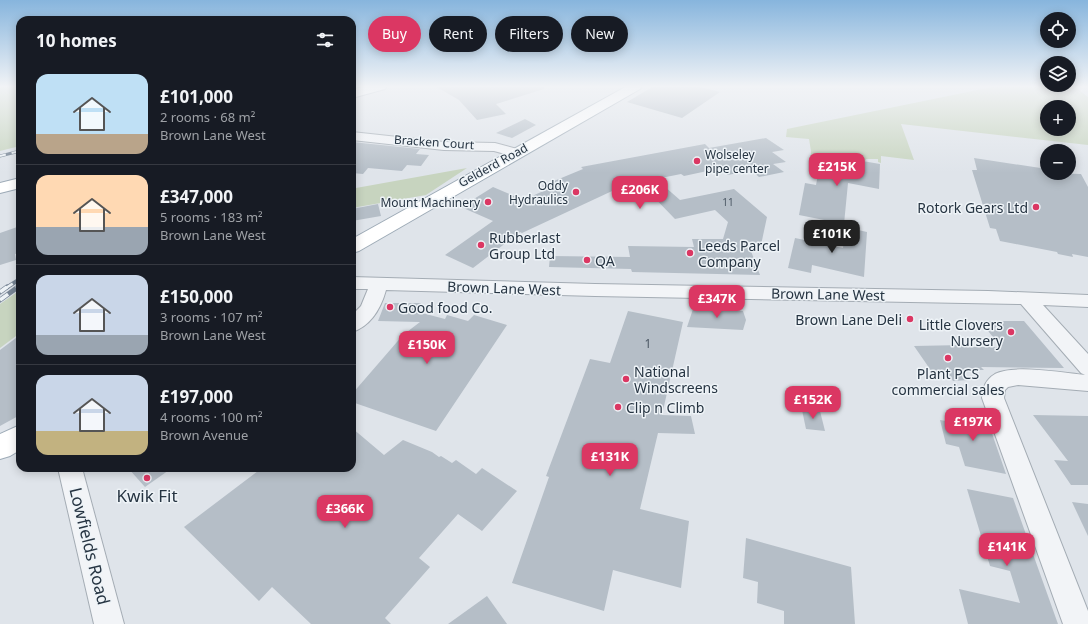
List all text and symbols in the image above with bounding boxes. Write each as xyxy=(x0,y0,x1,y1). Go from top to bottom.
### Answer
map controls xyxy=(1040,12,1076,180)
button: locate xyxy=(1040,12,1076,48)
chip: Buy xyxy=(368,16,421,52)
chip: Rent xyxy=(429,16,487,52)
chip: Filters xyxy=(495,16,563,52)
chip: New xyxy=(571,16,628,52)
text: 10 homes xyxy=(36,29,117,52)
icon: filters xyxy=(314,29,336,51)
button: layers xyxy=(1040,56,1076,92)
text: £101,000 xyxy=(160,85,233,108)
icon: home xyxy=(68,90,116,138)
button: + xyxy=(1040,100,1076,136)
text: 2 rooms · 68 m² xyxy=(160,108,255,126)
text: Brown Lane West xyxy=(160,126,266,144)
street label: Bracken Court xyxy=(393,131,475,153)
street label: Gelderd Road xyxy=(455,139,531,191)
button: − xyxy=(1040,144,1076,180)
place label: Wolseley pipe center xyxy=(705,146,769,177)
pin: £215K xyxy=(809,153,865,187)
marker: Wolseley pipe center xyxy=(692,156,702,166)
text: £215K xyxy=(818,157,856,175)
pin: £206K xyxy=(612,176,668,210)
place label: Oddy Hydraulics xyxy=(509,177,569,208)
text: £206K xyxy=(621,180,659,198)
text: £347,000 xyxy=(160,185,233,208)
marker: Oddy Hydraulics xyxy=(571,187,581,197)
icon: home xyxy=(68,191,116,239)
place label: Mount Machinery xyxy=(380,194,481,211)
house number: 11 xyxy=(722,195,734,209)
marker: Mount Machinery xyxy=(483,197,493,207)
place label: Rotork Gears Ltd xyxy=(917,198,1028,217)
marker: Rotork Gears Ltd xyxy=(1031,202,1041,212)
text: 5 rooms · 183 m² xyxy=(160,208,263,226)
pin: £101K xyxy=(804,220,860,254)
text: £101K xyxy=(813,224,851,242)
text: Brown Lane West xyxy=(160,226,266,244)
place label: Rubberlast Group Ltd xyxy=(489,228,560,263)
place label: Leeds Parcel Company xyxy=(698,236,780,271)
marker: Rubberlast Group Ltd xyxy=(476,240,486,250)
marker: Leeds Parcel Company xyxy=(685,248,695,258)
place label: QA xyxy=(595,251,615,270)
marker: QA xyxy=(582,255,592,265)
street label: Brown Lane West xyxy=(447,277,561,299)
street label: Brown Lane West xyxy=(771,284,885,304)
text: £150,000 xyxy=(160,285,233,308)
pin: £347K xyxy=(689,285,745,319)
text: £347K xyxy=(698,289,736,307)
icon: home xyxy=(68,291,116,339)
place label: Good food Co. xyxy=(398,298,492,317)
marker: Good food Co. xyxy=(385,302,395,312)
text: 3 rooms · 107 m² xyxy=(160,308,263,326)
place label: Brown Lane Deli xyxy=(795,310,902,329)
marker: Brown Lane Deli xyxy=(905,314,915,324)
place label: Little Clovers Nursery xyxy=(919,315,1004,350)
text: Brown Lane West xyxy=(160,326,266,344)
marker: Little Clovers Nursery xyxy=(1006,327,1016,337)
pin: £150K xyxy=(399,331,455,365)
text: £150K xyxy=(408,335,446,353)
house number: 1 xyxy=(645,335,651,352)
marker: Plant PCS commercial sales xyxy=(943,353,953,363)
place label: National Windscreens xyxy=(634,362,718,397)
place label: Plant PCS commercial sales xyxy=(892,364,1005,399)
marker: National Windscreens xyxy=(621,374,631,384)
text: £197,000 xyxy=(160,385,233,408)
pin: £152K xyxy=(785,386,841,420)
text: £152K xyxy=(794,390,832,408)
icon: home xyxy=(68,391,116,439)
place label: Clip n Climb xyxy=(626,398,704,417)
marker: Clip n Climb xyxy=(613,402,623,412)
text: 4 rooms · 100 m² xyxy=(160,408,263,426)
pin: £197K xyxy=(945,408,1001,442)
text: £197K xyxy=(954,412,992,430)
text: Brown Avenue xyxy=(160,426,248,444)
pin: £131K xyxy=(582,443,638,477)
text: £131K xyxy=(591,447,629,465)
marker: Kwik Fit xyxy=(142,473,152,483)
place label: Kwik Fit xyxy=(116,484,178,507)
street label: Lowfields Road xyxy=(64,485,116,607)
pin: £366K xyxy=(317,495,373,529)
text: £366K xyxy=(326,499,364,517)
pin: £141K xyxy=(979,533,1035,567)
text: £141K xyxy=(988,537,1026,555)

